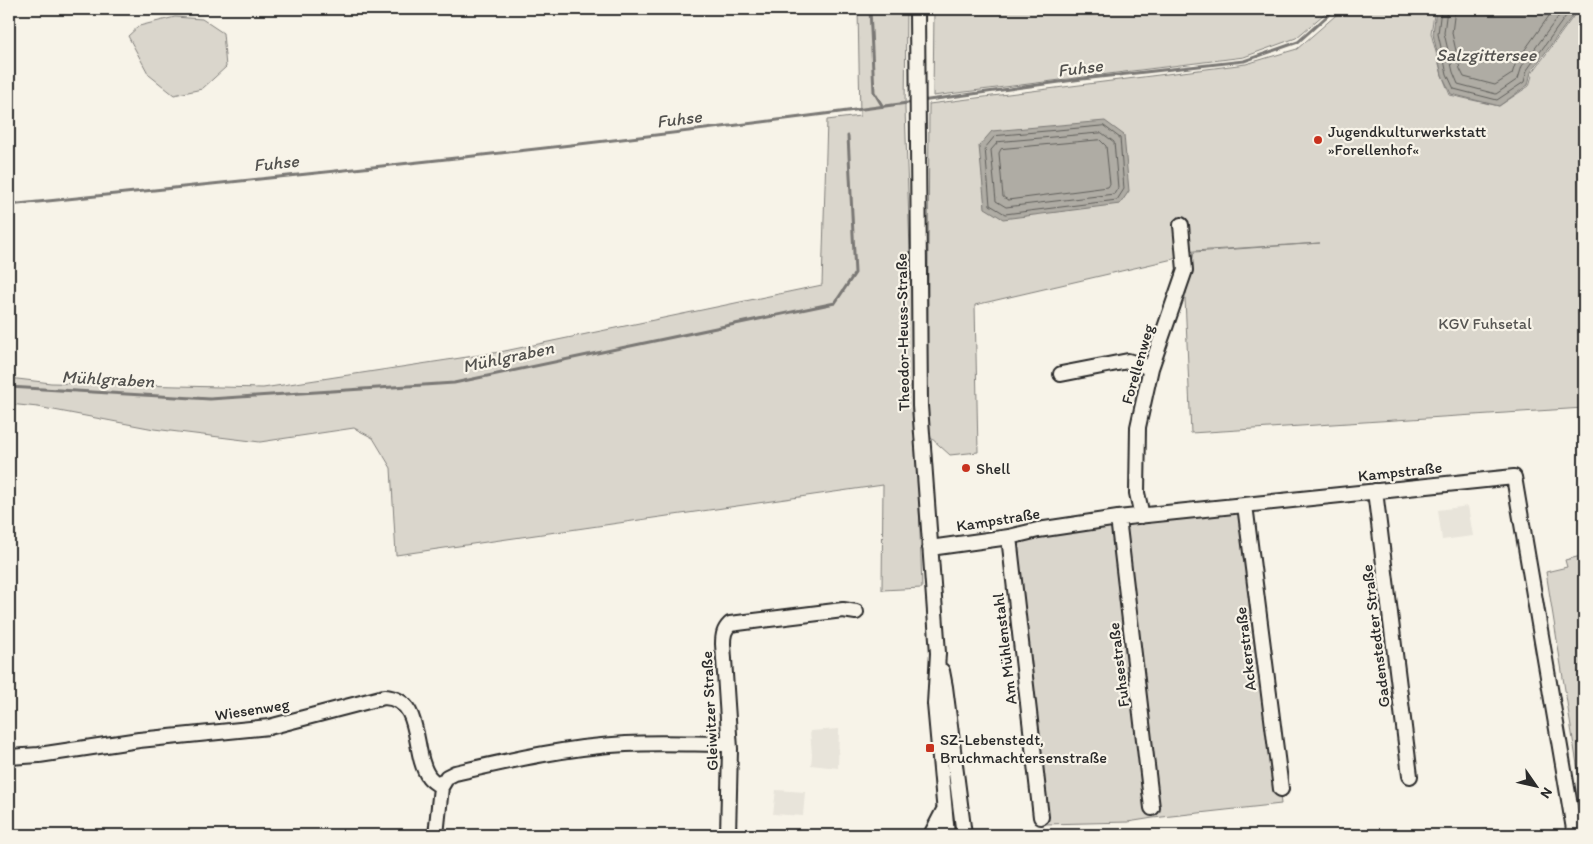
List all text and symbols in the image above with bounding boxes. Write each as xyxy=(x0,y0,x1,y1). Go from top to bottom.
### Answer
water label: Salzgittersee xyxy=(1436,44,1538,66)
water label: Fuhse xyxy=(1056,54,1105,82)
water label: Fuhse xyxy=(655,105,704,133)
place label: Jugendkulturwerkstatt »Forellenhof« xyxy=(1328,122,1486,159)
marker: Jugendkulturwerkstatt »Forellenhof« xyxy=(1312,134,1324,146)
water label: Fuhse xyxy=(252,150,301,176)
street label: Theodor-Heuss-Straße xyxy=(892,253,913,411)
park label: KGV Fuhsetal xyxy=(1438,314,1532,333)
street label: Forellenweg xyxy=(1117,321,1158,406)
water label: Mühlgraben xyxy=(460,336,556,377)
water label: Mühlgraben xyxy=(61,366,156,392)
street label: Kampstraße xyxy=(1357,458,1443,485)
place label: Shell xyxy=(976,459,1011,478)
marker: Shell xyxy=(960,462,972,474)
street label: Kampstraße xyxy=(955,503,1042,535)
street label: Gadenstedter Straße xyxy=(1357,563,1394,709)
street label: Am Mühlenstahl xyxy=(988,592,1021,706)
street label: Ackerstraße xyxy=(1231,605,1260,692)
street label: Fuhsestraße xyxy=(1104,621,1133,708)
street label: Gleiwitzer Straße xyxy=(697,650,722,771)
street label: Wiesenweg xyxy=(213,694,292,725)
place label: SZ-Lebenstedt, Bruchmachtersenstraße xyxy=(940,730,1107,767)
marker: SZ-Lebenstedt, Bruchmachtersenstraße xyxy=(924,742,936,754)
north arrow xyxy=(1510,762,1560,812)
text: N xyxy=(1537,784,1556,802)

